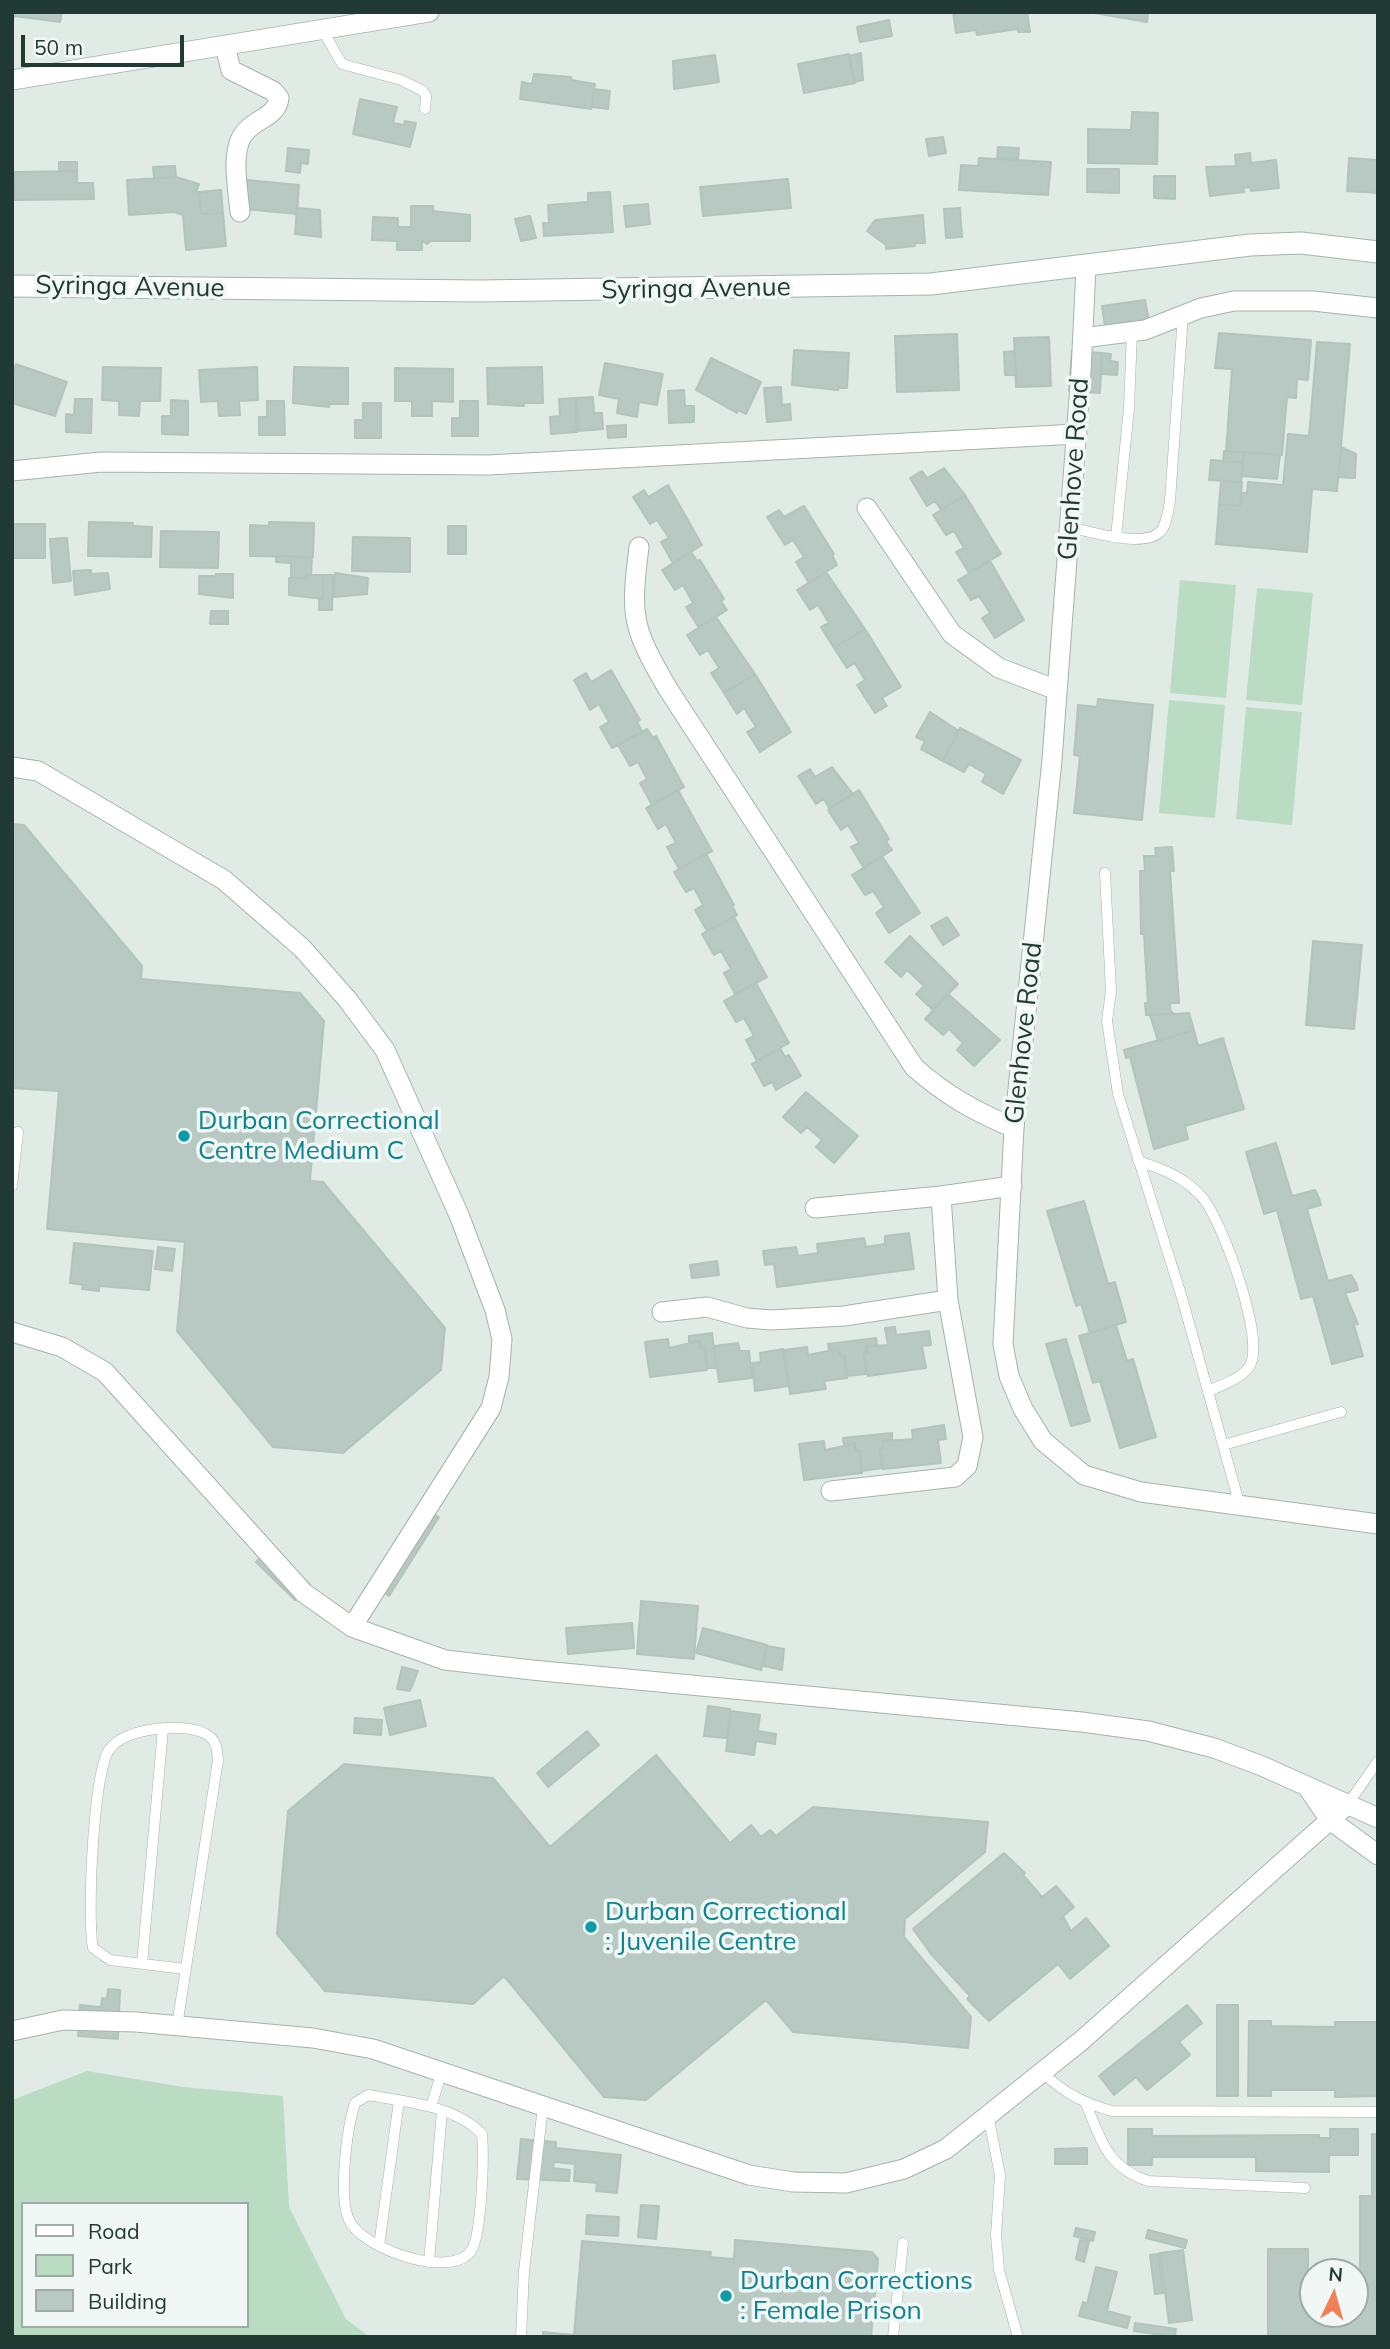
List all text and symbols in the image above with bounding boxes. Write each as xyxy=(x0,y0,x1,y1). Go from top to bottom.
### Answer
scale bar xyxy=(24,21,187,65)
text: 50 m xyxy=(34,34,83,60)
street label: Syringa Avenue xyxy=(35,270,225,304)
street label: Syringa Avenue xyxy=(601,272,791,306)
street label: Glenhove Road xyxy=(1052,377,1096,561)
street label: Glenhove Road xyxy=(999,940,1049,1126)
place label: Durban Correctional Centre Medium C xyxy=(198,1105,440,1166)
marker: Durban Correctional Centre Medium C xyxy=(176,1128,192,1144)
place label: Durban Correctional : Juvenile Centre xyxy=(605,1896,847,1958)
marker: Durban Correctional : Juvenile Centre xyxy=(583,1919,599,1935)
legend xyxy=(21,2202,248,2328)
text: Road xyxy=(88,2218,139,2244)
text: Park xyxy=(88,2253,132,2279)
north arrow xyxy=(1299,2258,1369,2328)
text: N xyxy=(1327,2261,1344,2287)
place label: Durban Corrections : Female Prison xyxy=(740,2265,973,2326)
text: Building xyxy=(88,2288,167,2314)
marker: Durban Corrections : Female Prison xyxy=(718,2288,734,2304)

